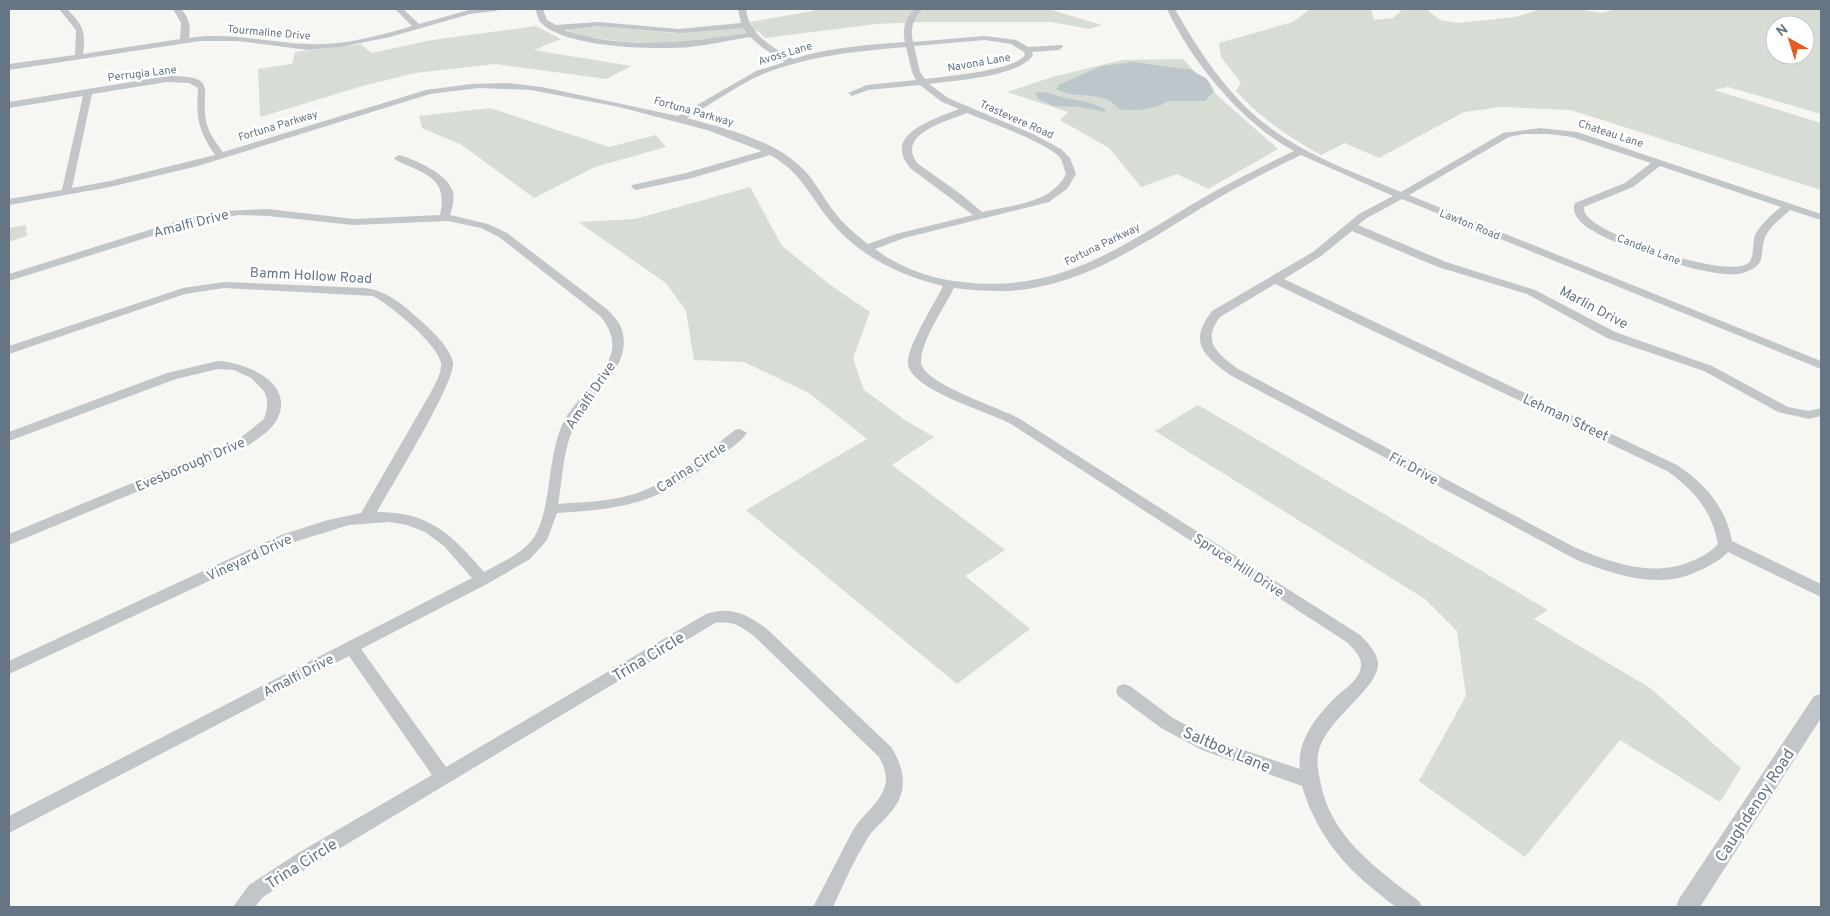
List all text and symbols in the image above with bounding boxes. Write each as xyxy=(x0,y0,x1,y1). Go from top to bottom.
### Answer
north arrow xyxy=(1765,15,1815,65)
text: N xyxy=(1774,21,1792,41)
street label: Tourmaline Drive xyxy=(227,22,311,44)
street label: Avoss Lane xyxy=(757,39,814,69)
street label: Navona Lane xyxy=(947,51,1012,75)
street label: Perrugia Lane xyxy=(107,63,177,85)
street label: Fortuna Parkway xyxy=(652,94,735,130)
street label: Trastevere Road xyxy=(977,97,1056,143)
street label: Fortuna Parkway xyxy=(237,107,320,145)
street label: Chateau Lane xyxy=(1576,117,1645,151)
street label: Lawton Road xyxy=(1437,206,1502,243)
street label: Amalfi Drive xyxy=(152,207,231,242)
street label: Fortuna Parkway xyxy=(1062,220,1143,269)
street label: Candela Lane xyxy=(1615,231,1683,269)
street label: Bamm Hollow Road xyxy=(249,265,372,288)
street label: Marlin Drive xyxy=(1556,283,1631,334)
street label: Amalfi Drive xyxy=(563,359,620,433)
street label: Lehman Street xyxy=(1520,391,1611,446)
street label: Evesborough Drive xyxy=(133,435,248,496)
street label: Carina Circle xyxy=(654,439,730,497)
street label: Fir Drive xyxy=(1386,449,1441,489)
street label: Vineyard Drive xyxy=(204,531,295,586)
street label: Spruce Hill Drive xyxy=(1190,531,1287,602)
street label: Trina Circle xyxy=(609,628,689,687)
street label: Amalfi Drive xyxy=(260,651,337,701)
street label: Saltbox Lane xyxy=(1179,723,1273,778)
street label: Caughdenoy Road xyxy=(1712,746,1800,867)
street label: Trina Circle xyxy=(263,835,341,894)

